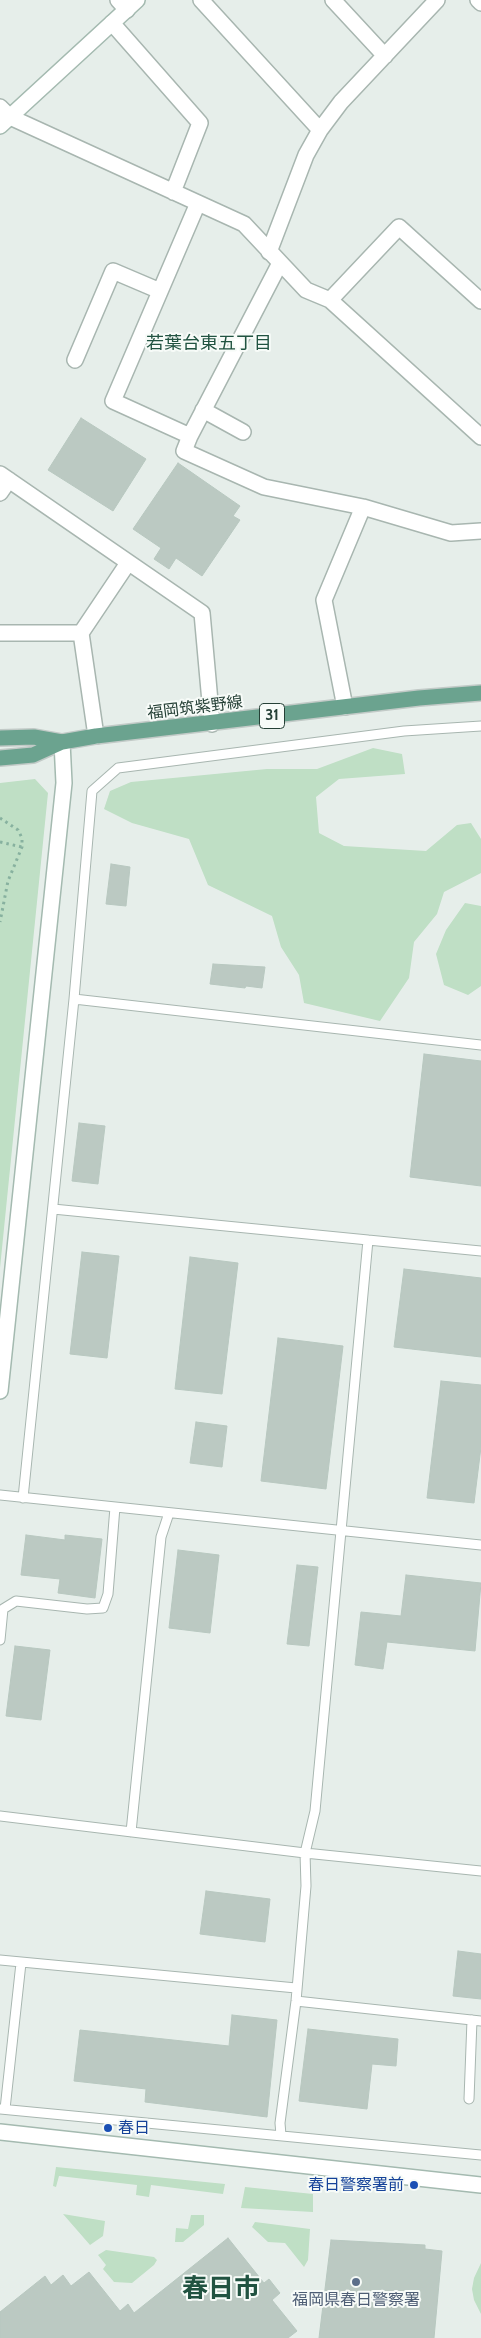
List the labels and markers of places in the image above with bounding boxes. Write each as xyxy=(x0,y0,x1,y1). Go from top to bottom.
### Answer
place label: 春日 xyxy=(118,2118,150,2138)
marker: 春日 xyxy=(102,2122,114,2134)
place label: 春日警察署前 xyxy=(308,2175,404,2195)
marker: 春日警察署前 xyxy=(408,2179,420,2191)
marker: 福岡県春日警察署 xyxy=(350,2276,362,2288)
place label: 福岡県春日警察署 xyxy=(292,2290,420,2310)

